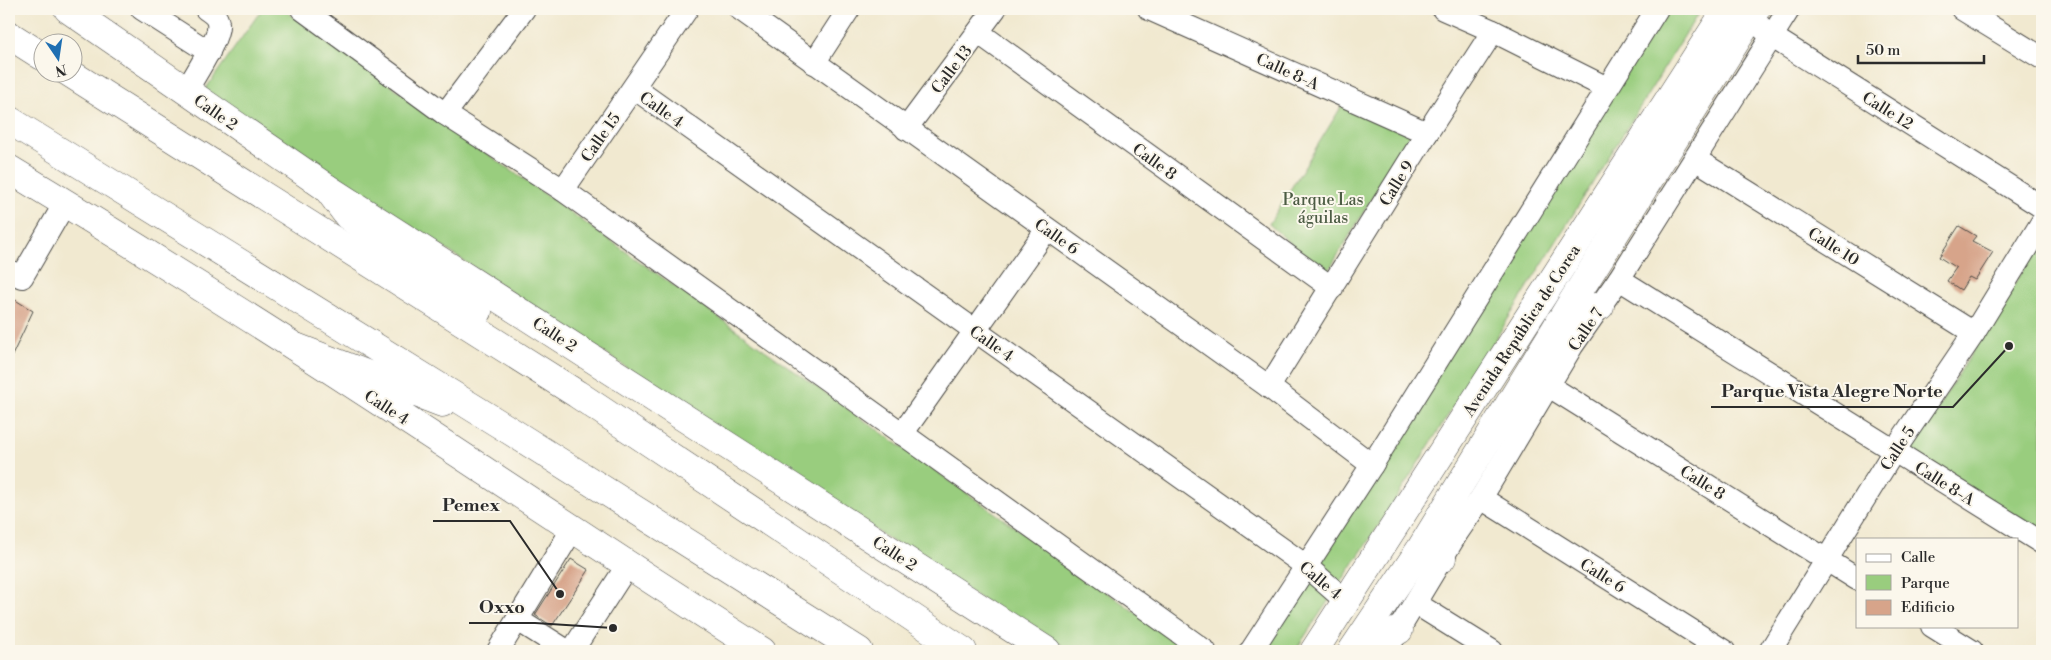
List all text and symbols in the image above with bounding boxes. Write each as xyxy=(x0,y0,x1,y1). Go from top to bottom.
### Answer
north arrow xyxy=(32,32,82,82)
scale bar xyxy=(1858,32,1985,64)
street label: Calle 13 xyxy=(927,41,977,98)
text: 50 m xyxy=(1866,41,1900,60)
street label: Calle 8-A xyxy=(1253,49,1323,95)
text: N xyxy=(53,60,68,80)
street label: Calle 4 xyxy=(635,87,688,132)
street label: Calle 12 xyxy=(1858,87,1917,134)
street label: Calle 2 xyxy=(190,91,241,135)
street label: Calle 15 xyxy=(577,109,625,166)
street label: Calle 8 xyxy=(1128,139,1181,185)
street label: Calle 9 xyxy=(1375,157,1419,210)
park label: Parque Las águilas xyxy=(1282,190,1364,228)
street label: Calle 6 xyxy=(1030,214,1083,259)
street label: Calle 10 xyxy=(1804,223,1863,270)
street label: Avenida República de Corea xyxy=(1458,240,1585,421)
street label: Calle 7 xyxy=(1564,304,1608,355)
street label: Calle 2 xyxy=(528,313,580,357)
street label: Calle 4 xyxy=(965,321,1018,366)
callout: Parque Vista Alegre Norte xyxy=(1711,374,1953,407)
text: Parque Vista Alegre Norte xyxy=(1721,380,1943,403)
street label: Calle 4 xyxy=(360,386,413,430)
street label: Calle 5 xyxy=(1876,423,1920,474)
street label: Calle 8-A xyxy=(1911,458,1979,511)
street label: Calle 8 xyxy=(1676,461,1729,505)
callout: Pemex xyxy=(433,488,510,521)
text: Pemex xyxy=(442,494,500,517)
street label: Calle 2 xyxy=(868,532,920,576)
legend xyxy=(1856,538,2018,628)
text: Calle xyxy=(1901,548,1935,567)
street label: Calle 6 xyxy=(1576,554,1629,598)
street label: Calle 4 xyxy=(1295,557,1346,605)
text: Parque xyxy=(1901,574,1950,593)
callout: Oxxo xyxy=(469,590,535,623)
text: Oxxo xyxy=(479,596,525,619)
text: Edificio xyxy=(1901,598,1955,617)

